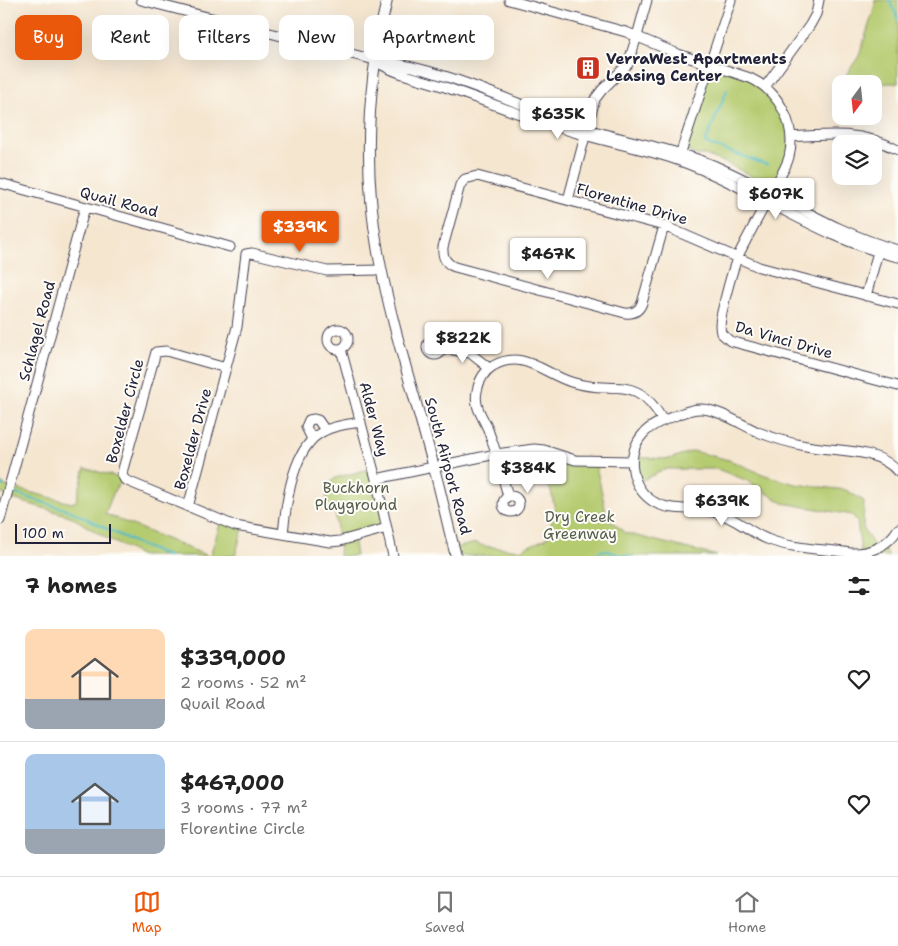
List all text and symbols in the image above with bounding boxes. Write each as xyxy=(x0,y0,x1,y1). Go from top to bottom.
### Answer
chip: Buy xyxy=(15,15,82,60)
chip: Rent xyxy=(92,15,169,60)
chip: Filters xyxy=(179,15,269,60)
chip: New xyxy=(279,15,354,60)
chip: Apartment xyxy=(364,15,494,60)
place label: VerraWest Apartments Leasing Center xyxy=(606,49,787,86)
building icon: VerraWest Apartments Leasing Center xyxy=(575,55,601,81)
north arrow xyxy=(832,75,882,125)
map controls xyxy=(832,75,882,185)
pin: $635K xyxy=(523,98,593,140)
text: $635K xyxy=(531,103,585,124)
button: layers xyxy=(832,135,882,185)
pin: $607K xyxy=(741,178,811,220)
street label: Florentine Drive xyxy=(574,179,690,229)
street label: Quail Road xyxy=(78,182,161,222)
text: $607K xyxy=(748,183,804,204)
pin: $339K xyxy=(265,210,335,253)
text: $339K xyxy=(273,216,327,237)
pin: $467K xyxy=(513,238,583,280)
text: $467K xyxy=(521,243,575,264)
street label: Schlagel Road xyxy=(14,278,60,383)
street label: Da Vinci Drive xyxy=(733,317,835,363)
pin: $822K xyxy=(428,322,498,364)
text: $822K xyxy=(435,327,491,348)
street label: Boxelder Circle xyxy=(101,357,149,465)
street label: Alder Way xyxy=(354,379,394,459)
street label: Boxelder Drive xyxy=(170,386,216,492)
street label: South Airport Road xyxy=(420,395,476,537)
pin: $384K xyxy=(493,452,563,494)
text: $384K xyxy=(500,457,556,478)
park label: Buckhorn Playground xyxy=(315,478,398,515)
pin: $639K xyxy=(687,484,757,527)
text: $639K xyxy=(695,490,749,511)
park label: Dry Creek Greenway xyxy=(543,507,617,544)
scale bar xyxy=(15,521,111,544)
text: 100 m xyxy=(22,524,64,542)
text: 7 homes xyxy=(25,572,117,600)
icon: filters xyxy=(845,572,873,600)
text: $339,000 xyxy=(180,644,286,672)
icon: home xyxy=(65,649,125,709)
icon: heart xyxy=(845,665,873,693)
text: 2 rooms · 52 m² xyxy=(180,672,307,693)
text: Quail Road xyxy=(180,693,265,714)
text: $467,000 xyxy=(180,769,284,797)
icon: home xyxy=(65,774,125,834)
icon: heart xyxy=(845,790,873,818)
text: 3 rooms · 77 m² xyxy=(180,797,308,818)
text: Florentine Circle xyxy=(180,818,305,839)
tab: Map xyxy=(132,888,162,936)
tab: Saved xyxy=(425,888,465,936)
tab: Home xyxy=(728,888,766,936)

